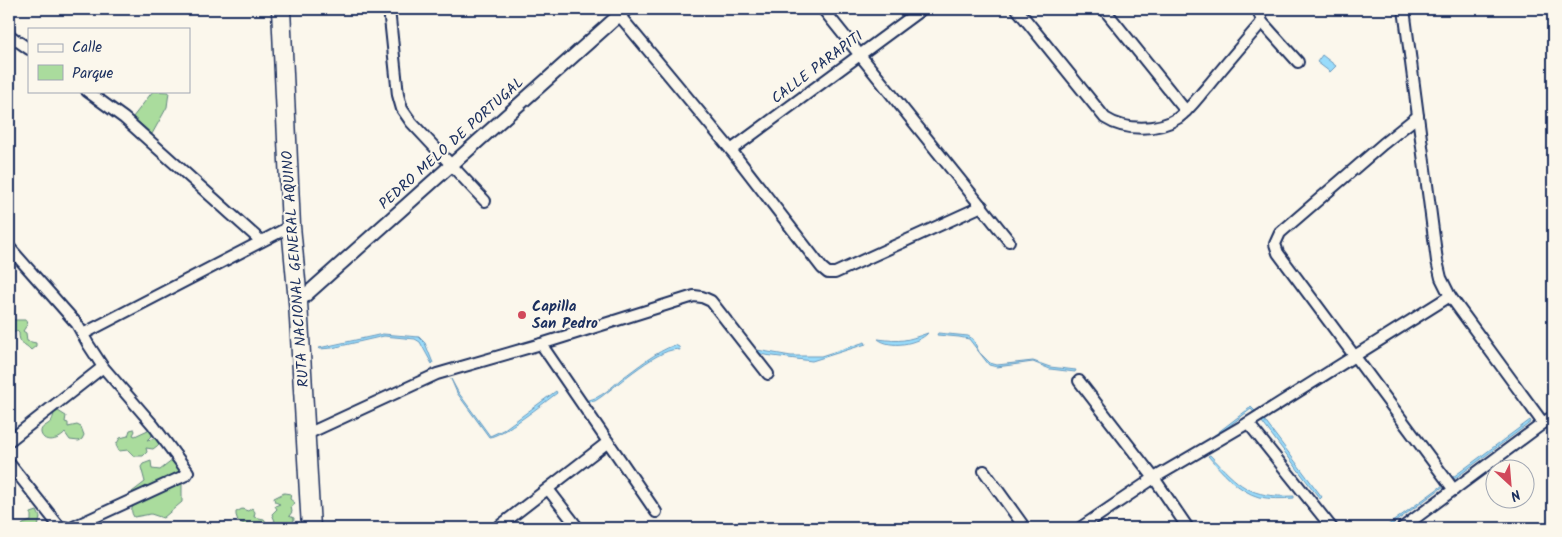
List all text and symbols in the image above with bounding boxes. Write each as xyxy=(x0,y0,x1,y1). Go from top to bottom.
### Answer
street label: CALLE PARAPITI xyxy=(766,25,869,110)
legend xyxy=(28,28,190,92)
text: Calle xyxy=(72,36,102,60)
text: Parque xyxy=(72,62,113,86)
street label: PEDRO MELO DE PORTUGAL xyxy=(374,72,530,216)
street label: RUTA NACIONAL GENERAL AQUINO xyxy=(276,150,316,388)
place label: Capilla San Pedro xyxy=(532,295,598,336)
marker: Capilla San Pedro xyxy=(516,309,528,321)
north arrow xyxy=(1484,460,1534,510)
text: N xyxy=(1506,483,1524,507)

